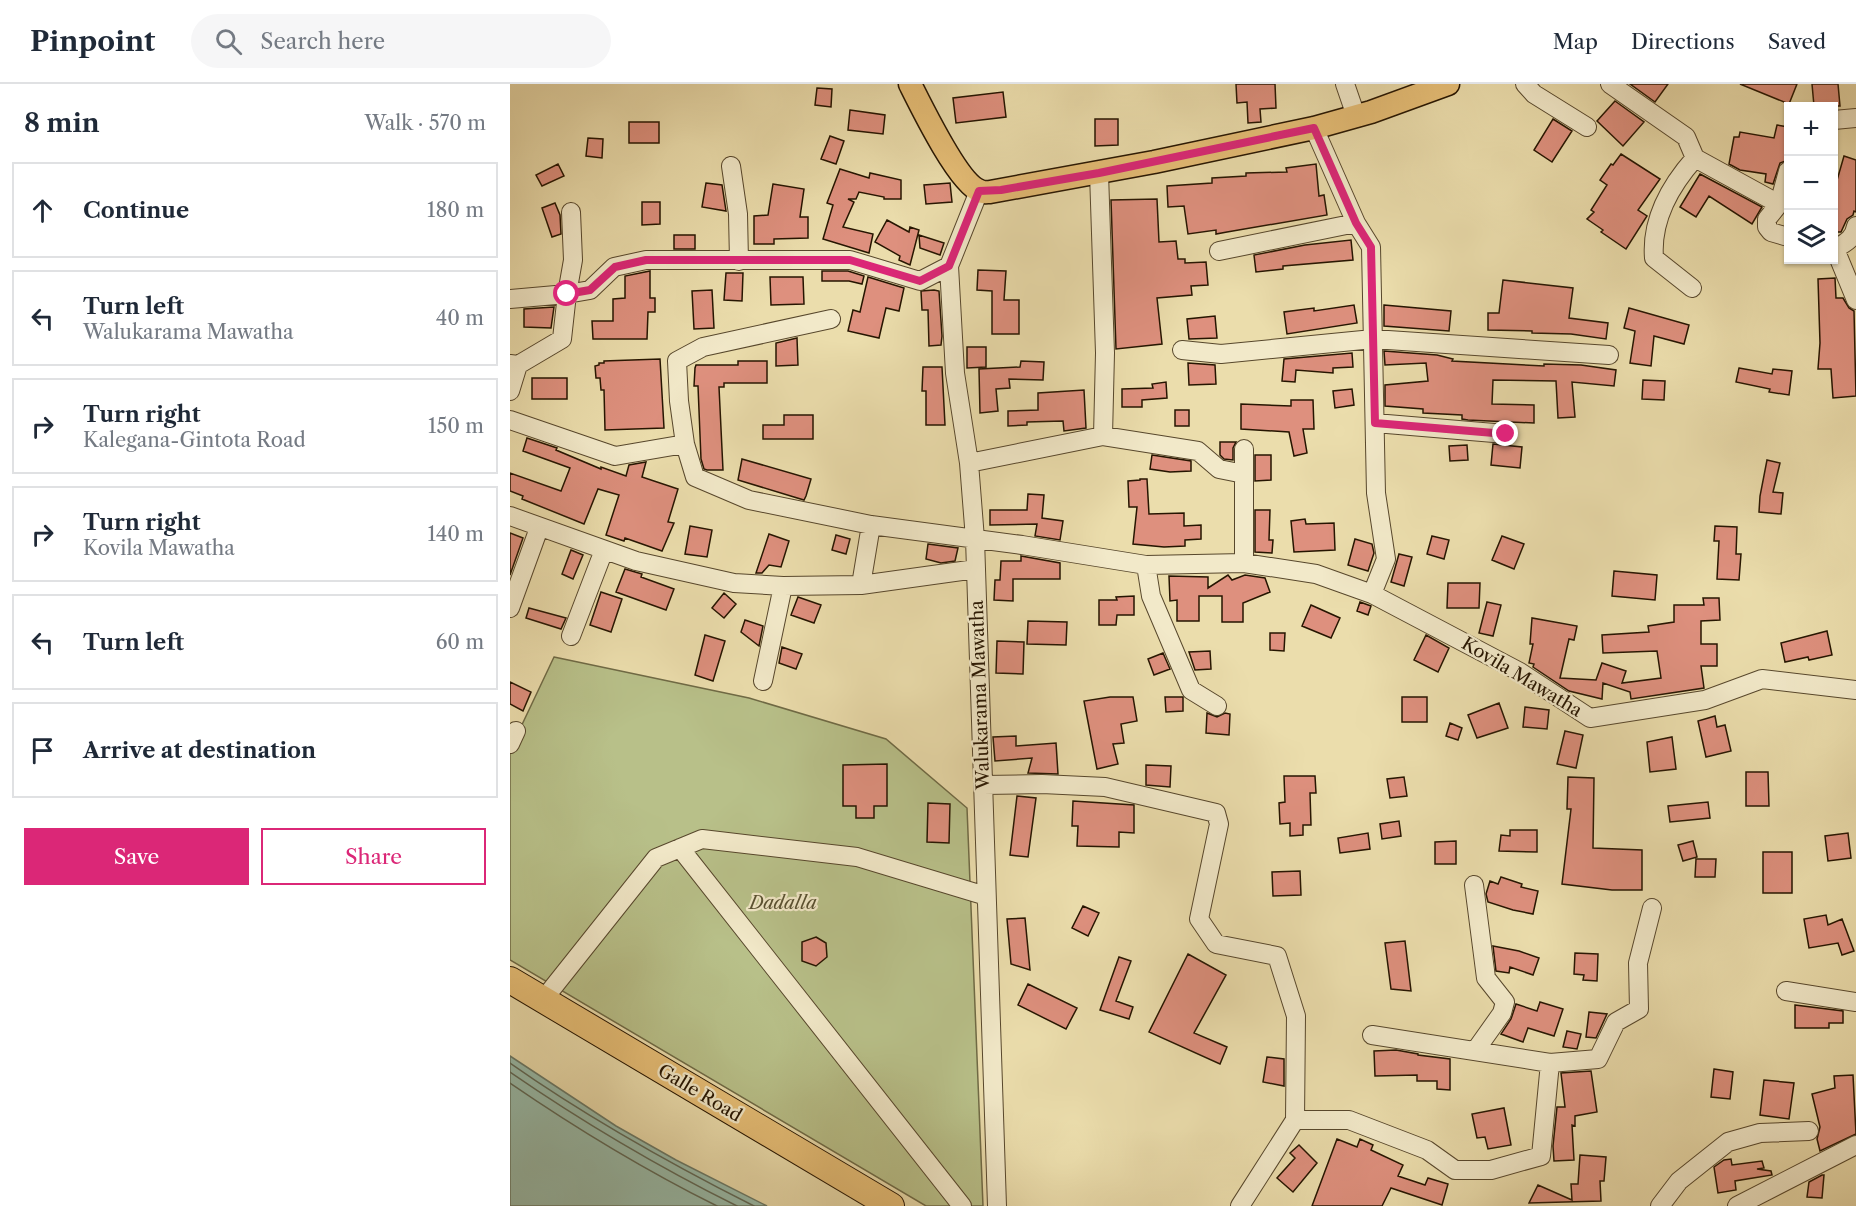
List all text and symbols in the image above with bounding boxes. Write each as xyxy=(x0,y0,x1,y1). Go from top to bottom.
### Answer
search box xyxy=(191,14,611,68)
text: Pinpoint xyxy=(30,24,155,58)
icon: search xyxy=(212,25,245,58)
text: Search here xyxy=(260,28,385,55)
text: Map xyxy=(1553,29,1598,54)
text: Directions xyxy=(1631,29,1735,54)
text: Saved xyxy=(1768,29,1826,54)
map controls xyxy=(1784,102,1838,264)
button: + xyxy=(1784,102,1838,156)
text: 8 min xyxy=(24,107,100,139)
text: Walk · 570 m xyxy=(365,111,486,135)
button: − xyxy=(1784,156,1838,210)
icon: ahead xyxy=(26,194,59,227)
text: Continue xyxy=(83,197,189,224)
text: 180 m xyxy=(427,198,484,222)
button: layers xyxy=(1784,210,1838,264)
route start xyxy=(553,280,579,306)
text: Turn left xyxy=(83,293,184,320)
icon: left xyxy=(26,302,59,335)
text: 40 m xyxy=(436,306,484,330)
text: Walukarama Mawatha xyxy=(83,320,294,344)
text: Turn right xyxy=(83,401,201,428)
icon: right xyxy=(26,410,59,443)
text: 150 m xyxy=(428,414,484,438)
route end xyxy=(1492,420,1518,446)
text: Kalegana-Gintota Road xyxy=(83,428,306,452)
text: Turn right xyxy=(83,509,201,536)
icon: right xyxy=(26,518,59,551)
text: 140 m xyxy=(427,522,484,546)
text: Kovila Mawatha xyxy=(83,536,235,560)
street label: Walukarama Mawatha xyxy=(966,599,994,791)
icon: left xyxy=(26,626,59,659)
text: Turn left xyxy=(83,629,184,656)
text: 60 m xyxy=(436,630,484,654)
street label: Kovila Mawatha xyxy=(1458,632,1587,722)
icon: arrive xyxy=(26,734,59,767)
text: Arrive at destination xyxy=(83,737,316,764)
button: Save xyxy=(24,828,249,885)
button: Share xyxy=(261,828,486,885)
park label: Dadalla xyxy=(747,892,817,914)
street label: Galle Road xyxy=(654,1059,746,1127)

